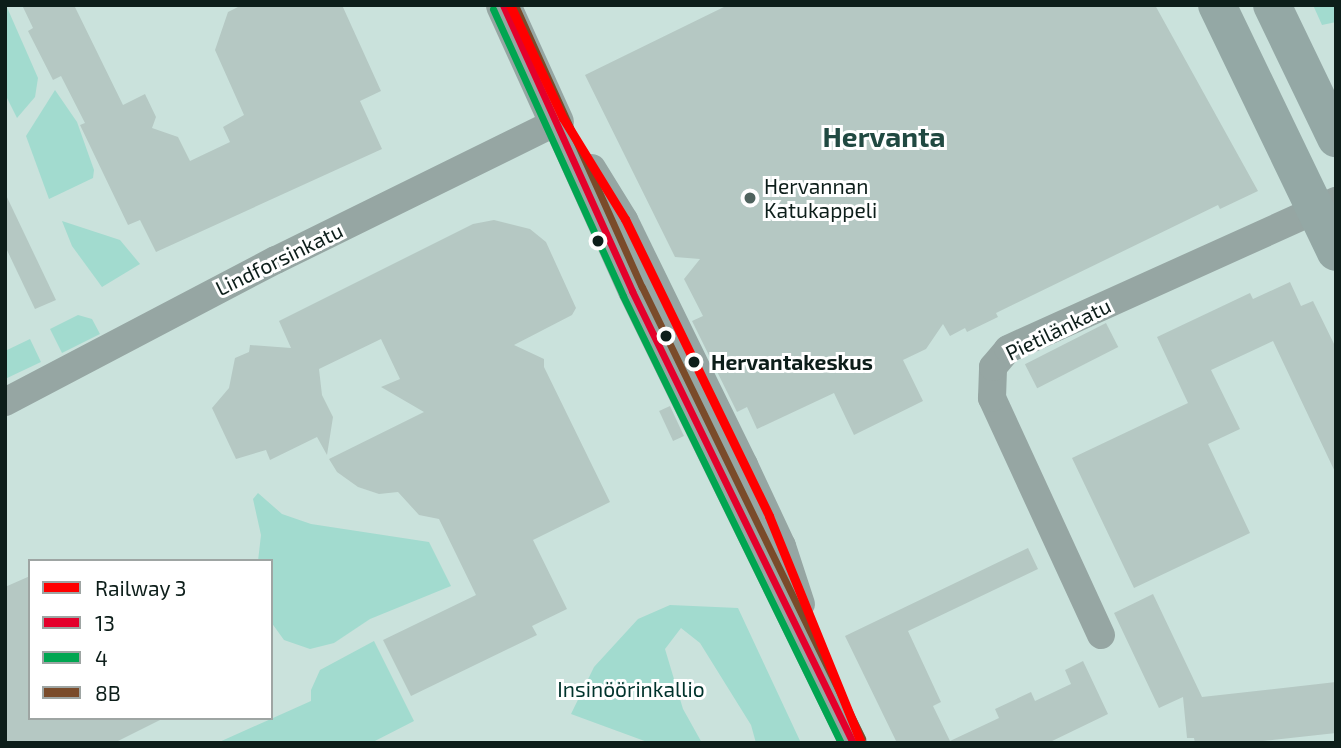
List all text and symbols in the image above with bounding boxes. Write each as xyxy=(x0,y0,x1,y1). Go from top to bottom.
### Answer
district label: Hervanta xyxy=(823,119,945,153)
place label: Hervannan Katukappeli xyxy=(764,173,877,223)
marker: Hervannan Katukappeli xyxy=(742,190,758,206)
street label: Lindforsinkatu xyxy=(211,217,347,301)
unlabelled marker xyxy=(591,234,605,248)
street label: Pietilänkatu xyxy=(1001,293,1115,365)
unlabelled marker xyxy=(659,329,673,343)
place label: Hervantakeskus xyxy=(711,349,873,375)
marker: Hervantakeskus xyxy=(683,351,705,373)
legend xyxy=(28,559,273,720)
text: Railway 3 xyxy=(95,575,186,600)
text: 13 xyxy=(95,610,115,635)
text: 4 xyxy=(95,645,108,670)
park label: Insinöörinkallio xyxy=(557,676,705,702)
text: 8B xyxy=(95,680,121,705)

